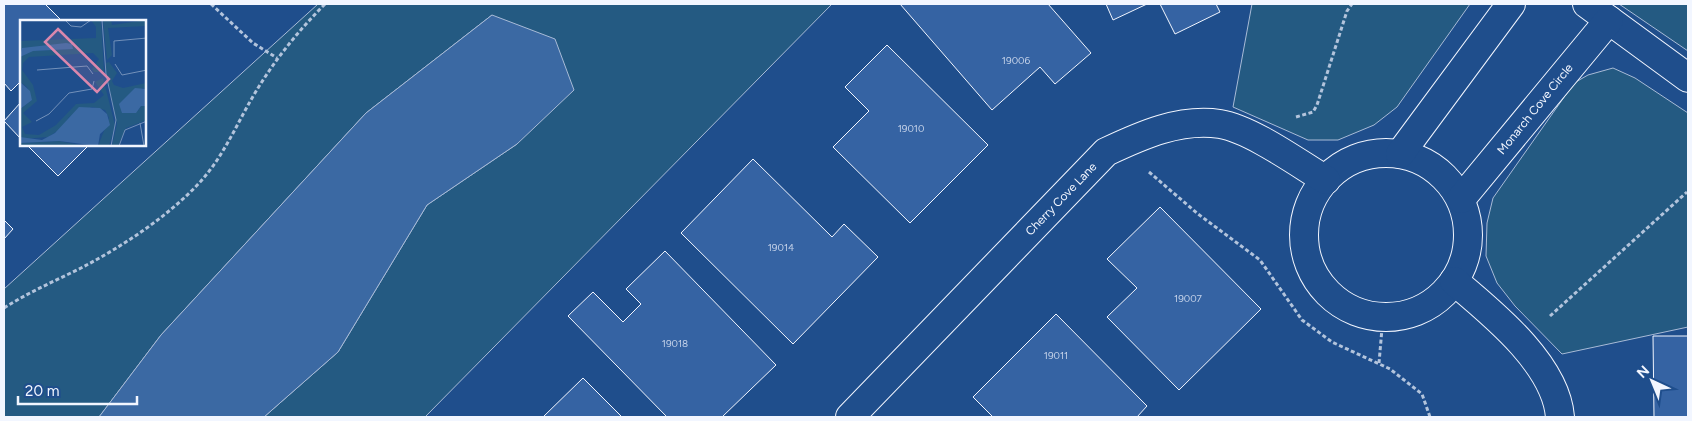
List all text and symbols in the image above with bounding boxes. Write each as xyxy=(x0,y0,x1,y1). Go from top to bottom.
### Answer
inset map xyxy=(20,20,146,146)
house number: 19006 xyxy=(1002,54,1030,67)
street label: Monarch Cove Circle xyxy=(1494,61,1576,157)
house number: 19010 xyxy=(898,122,924,135)
street label: Cherry Cove Lane xyxy=(1023,159,1100,238)
house number: 19014 xyxy=(768,241,794,254)
house number: 19007 xyxy=(1174,292,1203,305)
house number: 19018 xyxy=(662,337,688,350)
house number: 19011 xyxy=(1044,349,1068,362)
north arrow xyxy=(1627,356,1677,406)
text: N xyxy=(1634,362,1653,382)
scale bar xyxy=(18,374,136,406)
text: 20 m xyxy=(25,382,59,400)

